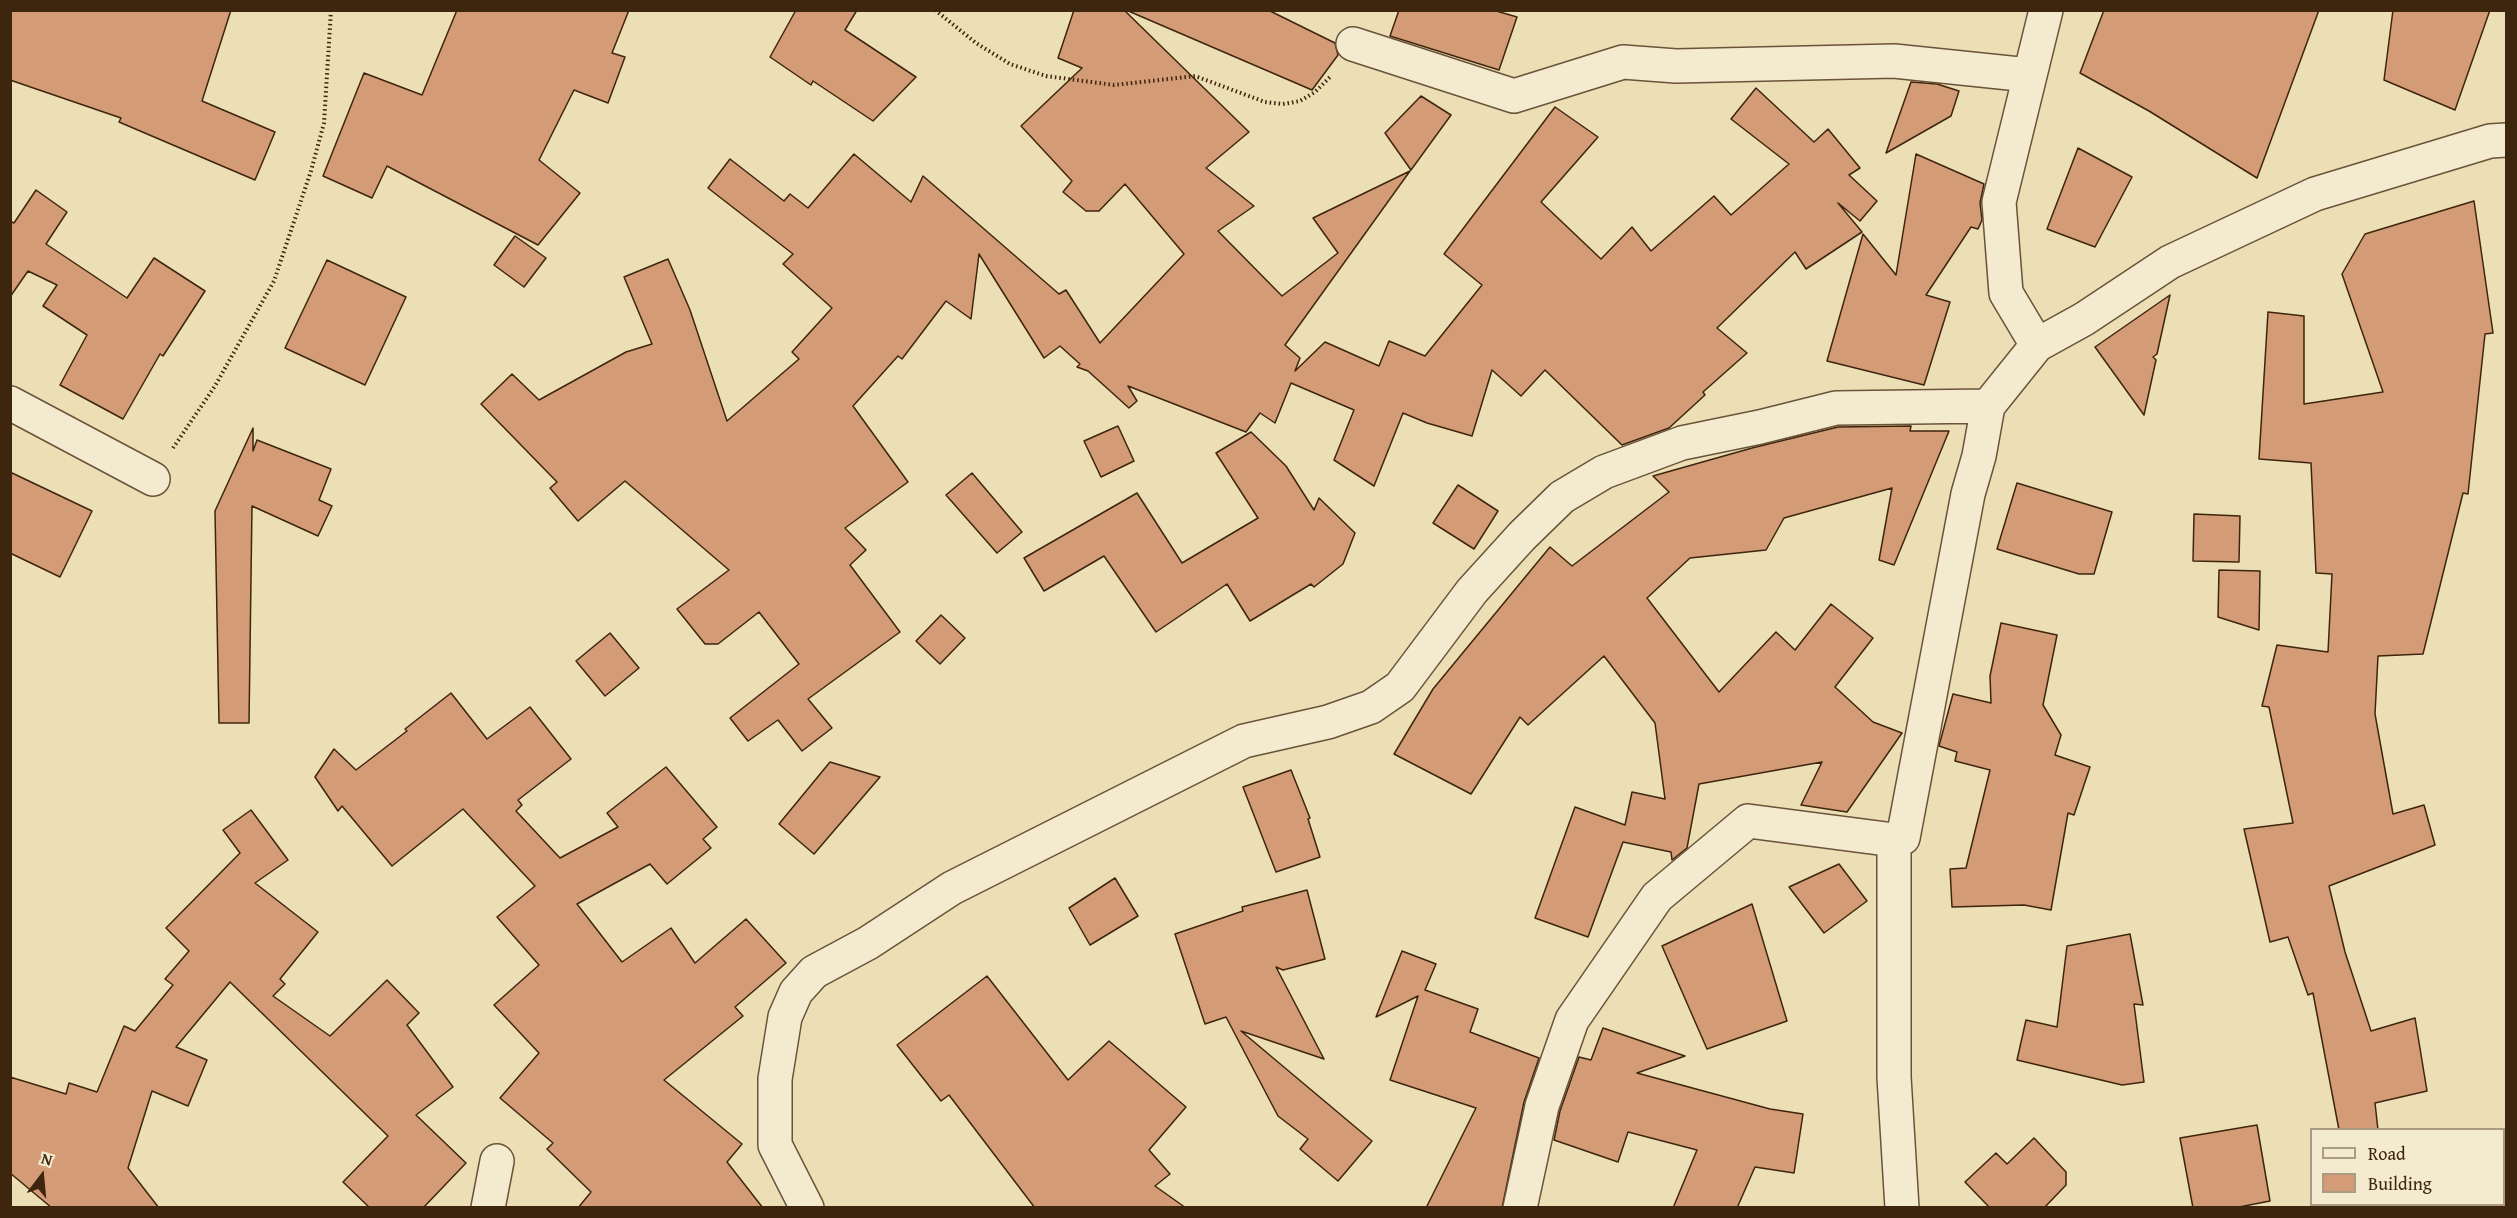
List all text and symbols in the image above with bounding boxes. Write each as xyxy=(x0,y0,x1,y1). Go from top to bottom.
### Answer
legend xyxy=(2310,1128,2505,1206)
text: Road xyxy=(2368,1140,2406,1167)
north arrow xyxy=(12,1146,72,1206)
text: N xyxy=(39,1146,55,1172)
text: Building xyxy=(2368,1170,2432,1197)

